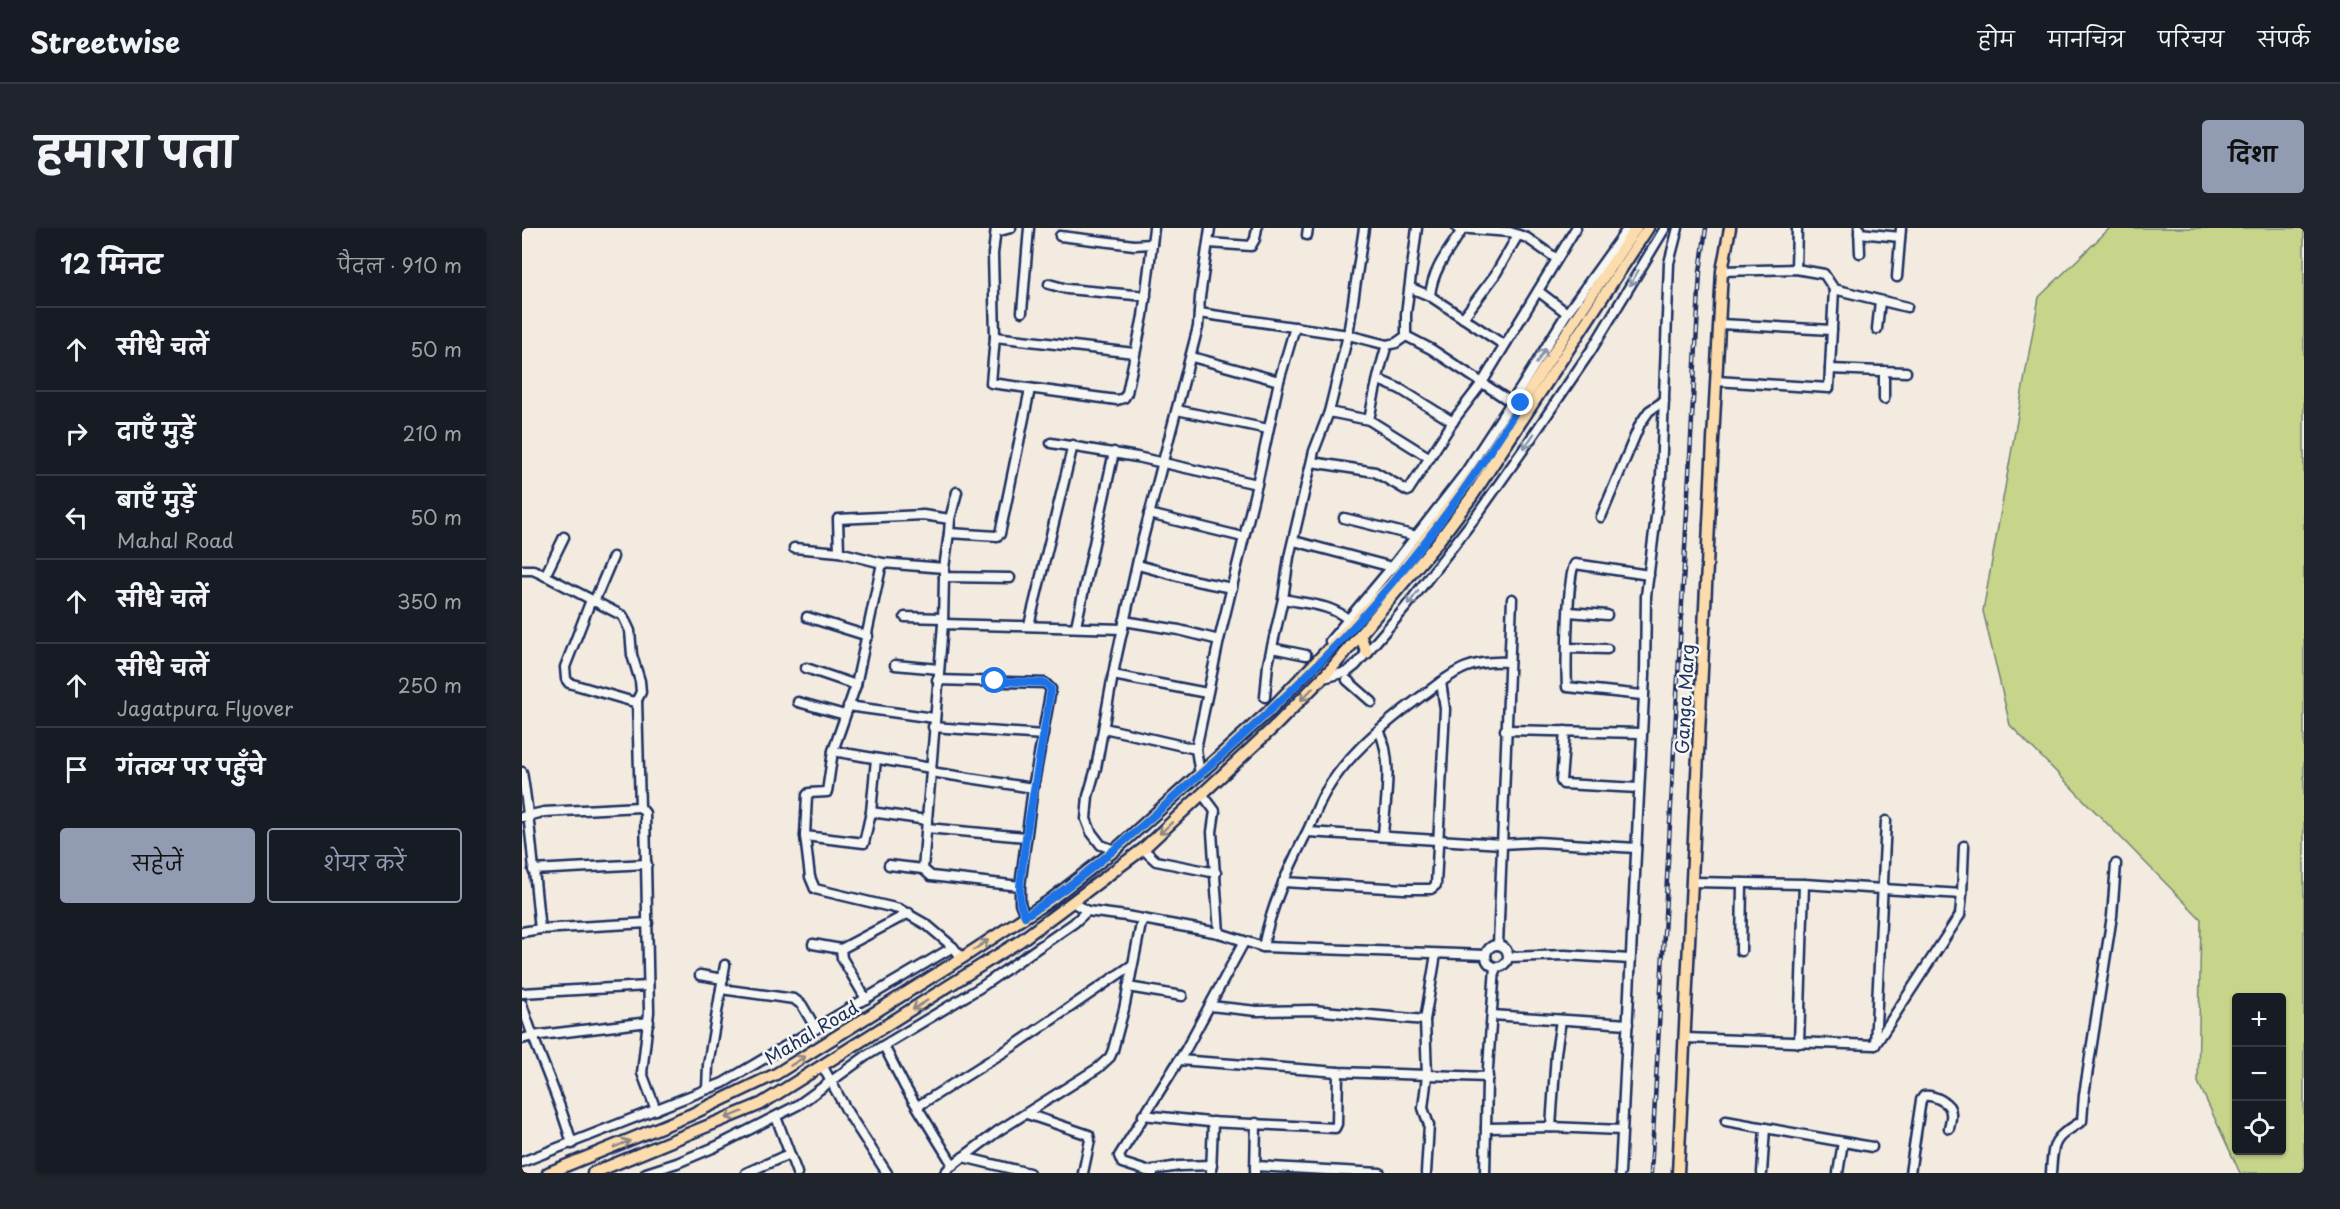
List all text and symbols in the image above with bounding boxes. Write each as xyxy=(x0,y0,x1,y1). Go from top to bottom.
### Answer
text: Streetwise xyxy=(30,20,180,63)
text: होम xyxy=(1978,22,2015,54)
text: मानचित्र xyxy=(2048,22,2125,54)
text: परिचय xyxy=(2158,22,2224,54)
text: संपर्क xyxy=(2257,22,2310,54)
text: हमारा पता xyxy=(36,118,236,181)
button: दिशा xyxy=(2202,120,2304,193)
text: 12 मिनट xyxy=(60,244,162,283)
text: पैदल · 910 m xyxy=(338,250,462,280)
one-way arrow xyxy=(1628,268,1639,286)
text: सीधे चलें xyxy=(117,329,209,362)
icon: ahead xyxy=(60,333,93,366)
text: 50 m xyxy=(410,334,462,364)
one-way arrow xyxy=(1535,348,1547,365)
route end xyxy=(1507,389,1533,415)
text: दाएँ मुड़ें xyxy=(117,413,195,446)
icon: right xyxy=(60,417,93,450)
text: 210 m xyxy=(403,418,462,448)
one-way arrow xyxy=(1523,433,1535,449)
text: बाएँ मुड़ें xyxy=(117,482,196,515)
icon: left xyxy=(60,501,93,534)
text: 50 m xyxy=(410,502,462,532)
text: Mahal Road xyxy=(117,525,234,555)
text: सीधे चलें xyxy=(117,581,209,614)
icon: ahead xyxy=(60,585,93,618)
text: 350 m xyxy=(397,586,462,616)
one-way arrow xyxy=(1406,590,1419,606)
street label: Ganga Marg xyxy=(1668,643,1700,755)
text: सीधे चलें xyxy=(117,650,209,683)
route start xyxy=(981,667,1007,693)
icon: ahead xyxy=(60,669,93,702)
text: 250 m xyxy=(398,670,462,700)
one-way arrow xyxy=(1300,686,1314,701)
text: Jagatpura Flyover xyxy=(117,693,293,723)
text: गंतव्य पर पहुँचे xyxy=(117,749,265,782)
icon: arrive xyxy=(60,753,93,786)
one-way arrow xyxy=(1159,821,1174,835)
button: सहेजें xyxy=(60,828,255,903)
button: शेयर करें xyxy=(267,828,462,903)
one-way arrow xyxy=(972,939,989,951)
street label: Mahal Road xyxy=(759,993,863,1071)
map controls xyxy=(2232,993,2286,1155)
button: + xyxy=(2232,993,2286,1047)
one-way arrow xyxy=(912,1000,929,1012)
button: − xyxy=(2232,1047,2286,1101)
one-way arrow xyxy=(789,1054,806,1066)
button: locate xyxy=(2232,1101,2286,1155)
one-way arrow xyxy=(726,1110,744,1121)
one-way arrow xyxy=(612,1138,631,1149)

